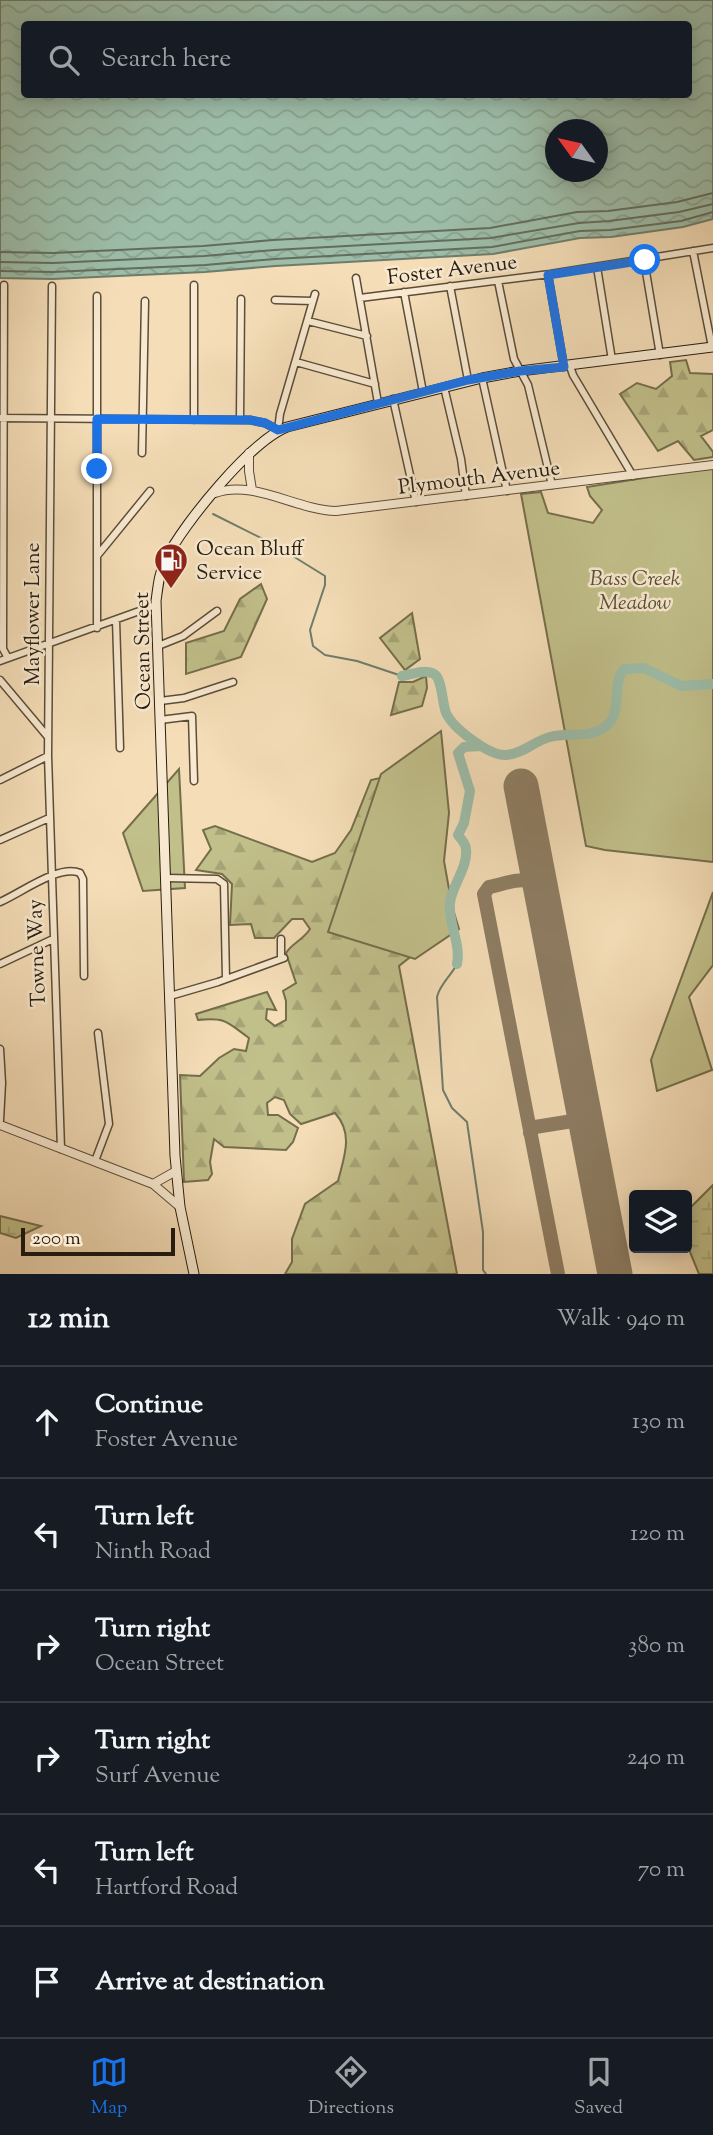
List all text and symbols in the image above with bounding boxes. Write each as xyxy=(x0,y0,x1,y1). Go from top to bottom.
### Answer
search box xyxy=(21,21,692,98)
icon: search xyxy=(45,41,83,79)
text: Search here xyxy=(101,41,231,78)
north arrow xyxy=(545,119,608,182)
route start xyxy=(629,244,660,275)
street label: Foster Avenue xyxy=(386,248,519,294)
route end xyxy=(81,453,112,484)
street label: Plymouth Avenue xyxy=(397,454,562,504)
place label: Ocean Bluff Service xyxy=(196,535,305,589)
fuel station icon: Ocean Bluff Service xyxy=(152,541,190,590)
street label: Mayflower Lane xyxy=(19,543,49,685)
park label: Bass Creek Meadow xyxy=(590,565,681,619)
street label: Ocean Street xyxy=(128,592,160,710)
street label: Towne Way xyxy=(21,898,55,1007)
map controls xyxy=(629,1190,692,1253)
button: layers xyxy=(629,1190,692,1253)
scale bar xyxy=(21,1225,175,1257)
text: 200 m xyxy=(32,1226,81,1253)
text: 12 min xyxy=(28,1298,110,1341)
text: Walk · 940 m xyxy=(557,1303,685,1336)
text: Continue xyxy=(95,1387,203,1424)
icon: ahead xyxy=(28,1403,66,1441)
text: 130 m xyxy=(632,1406,685,1439)
text: Foster Avenue xyxy=(95,1424,238,1457)
text: Turn left xyxy=(95,1499,194,1536)
icon: left xyxy=(28,1515,66,1553)
text: 120 m xyxy=(630,1518,685,1551)
text: Ninth Road xyxy=(95,1536,211,1569)
text: Turn right xyxy=(95,1611,210,1648)
icon: right xyxy=(28,1627,66,1665)
text: 380 m xyxy=(628,1630,685,1663)
text: Ocean Street xyxy=(95,1648,224,1681)
text: Turn right xyxy=(95,1723,210,1760)
icon: right xyxy=(28,1739,66,1777)
text: 240 m xyxy=(627,1742,685,1775)
text: Surf Avenue xyxy=(95,1760,220,1793)
text: Turn left xyxy=(95,1835,194,1872)
icon: left xyxy=(28,1851,66,1889)
text: 70 m xyxy=(638,1854,685,1887)
text: Hartford Road xyxy=(95,1872,238,1905)
icon: arrive xyxy=(28,1963,66,2001)
text: Arrive at destination xyxy=(95,1964,325,2001)
tab: Map xyxy=(90,2053,128,2122)
tab: Directions xyxy=(308,2053,394,2122)
tab: Saved xyxy=(574,2053,623,2122)

